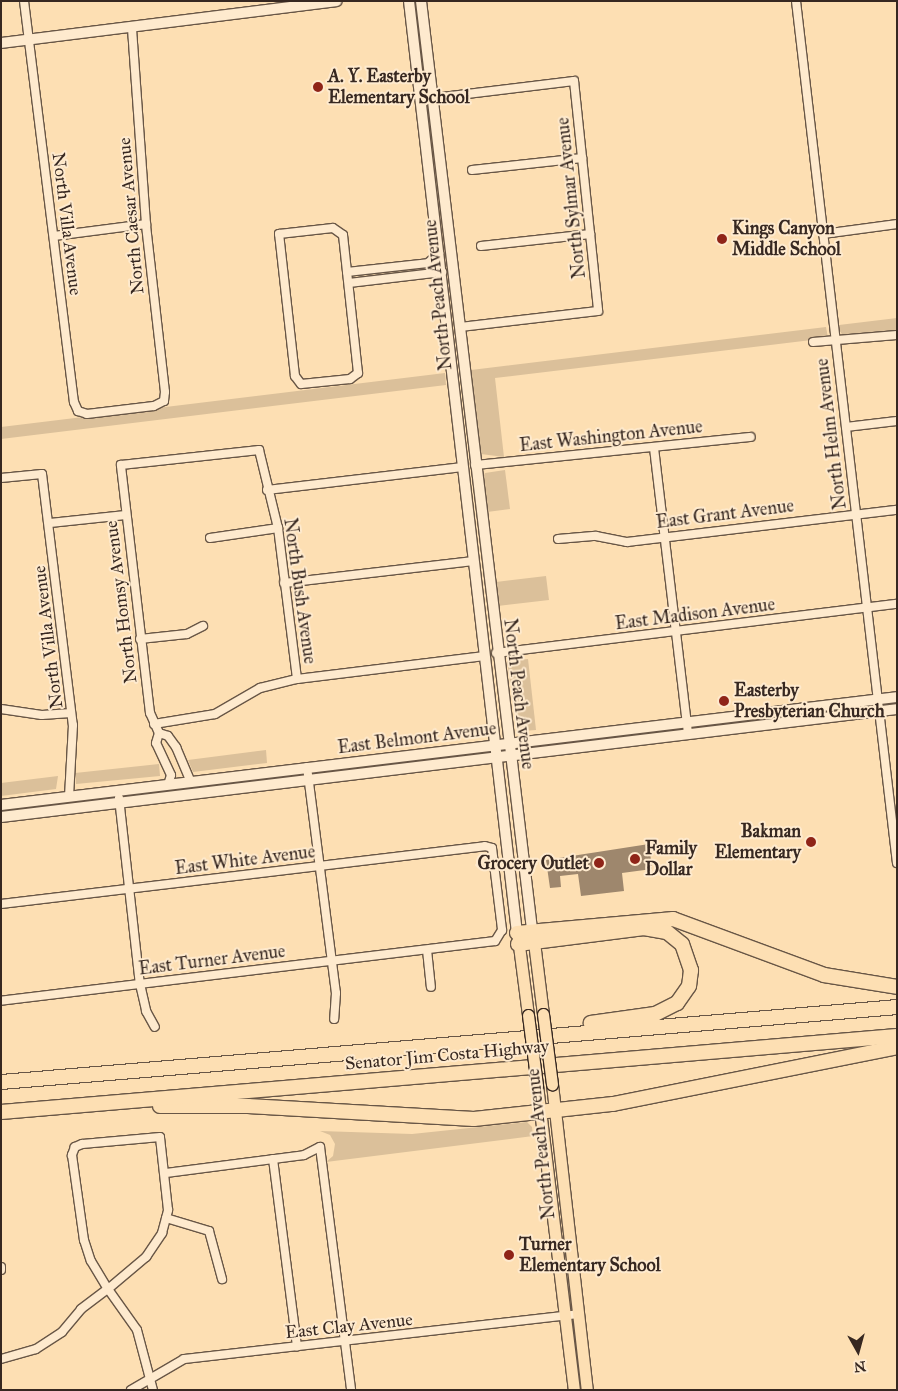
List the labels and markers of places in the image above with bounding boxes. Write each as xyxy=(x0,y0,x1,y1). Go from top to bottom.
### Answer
place label: A. Y. Easterby Elementary School xyxy=(328,66,470,108)
marker: A. Y. Easterby Elementary School xyxy=(312,81,324,93)
place label: Kings Canyon Middle School xyxy=(732,218,841,260)
marker: Kings Canyon Middle School xyxy=(716,233,728,245)
place label: Easterby Presbyterian Church xyxy=(734,680,885,722)
marker: Easterby Presbyterian Church xyxy=(718,695,730,707)
place label: Bakman Elementary xyxy=(714,821,801,864)
marker: Bakman Elementary xyxy=(805,836,817,848)
place label: Family Dollar xyxy=(645,838,697,881)
place label: Grocery Outlet xyxy=(477,852,589,874)
marker: Family Dollar xyxy=(629,853,641,865)
marker: Grocery Outlet xyxy=(593,857,605,869)
place label: Turner Elementary School xyxy=(519,1234,661,1276)
marker: Turner Elementary School xyxy=(503,1249,515,1261)

